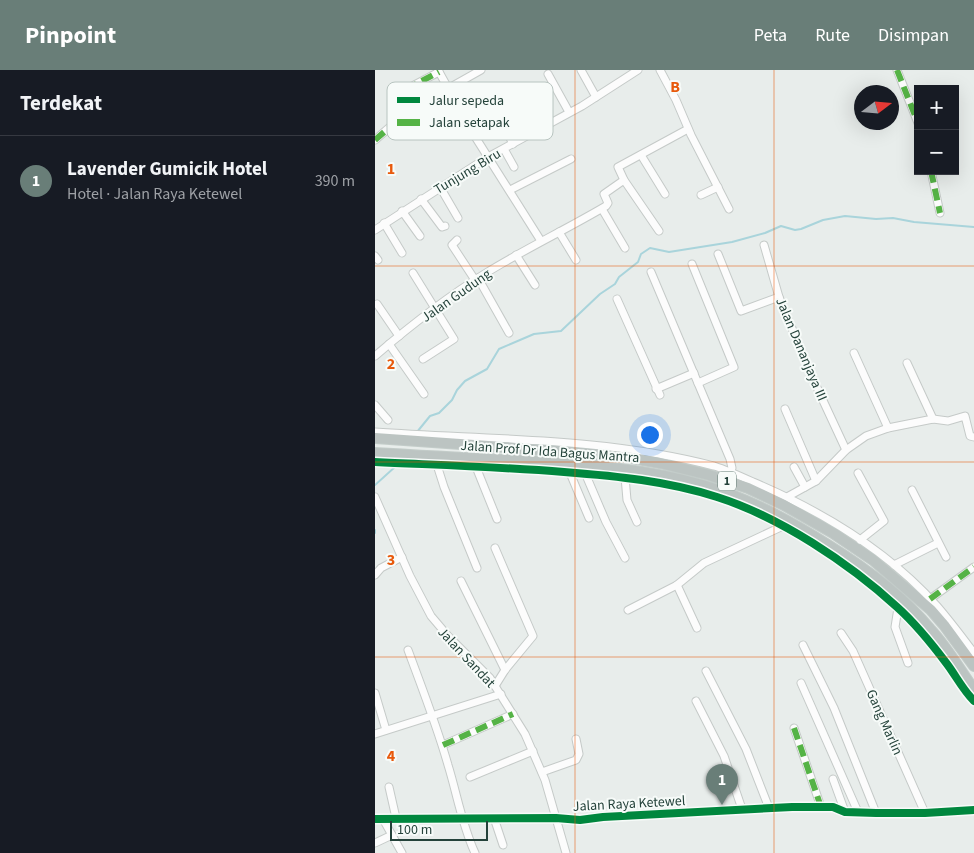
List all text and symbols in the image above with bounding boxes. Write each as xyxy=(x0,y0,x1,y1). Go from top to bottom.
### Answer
text: Pinpoint xyxy=(25,18,116,53)
text: Peta xyxy=(754,23,787,48)
text: Rute xyxy=(815,23,850,48)
text: Disimpan xyxy=(878,23,949,48)
text: B xyxy=(670,76,680,98)
legend xyxy=(387,82,553,140)
north arrow xyxy=(854,85,899,130)
map controls xyxy=(914,85,959,175)
button: + xyxy=(914,85,959,130)
text: Terdekat xyxy=(20,88,102,118)
text: Jalur sepeda xyxy=(429,91,504,111)
text: Jalan setapak xyxy=(429,113,510,133)
button: − xyxy=(914,130,959,175)
street label: Tunjung Biru xyxy=(430,144,505,200)
text: Lavender Gumicik Hotel xyxy=(67,156,267,183)
text: 1 xyxy=(387,158,395,180)
text: 1 xyxy=(32,170,40,192)
text: 390 m xyxy=(315,170,355,192)
text: Hotel · Jalan Raya Ketewel xyxy=(67,183,242,205)
street label: Jalan Gudung xyxy=(418,264,496,327)
street label: Jalan Dananjaya III xyxy=(770,295,832,404)
text: 2 xyxy=(387,353,395,375)
your location xyxy=(637,422,663,448)
street label: Jalan Prof Dr Ida Bagus Mantra xyxy=(460,436,640,468)
road number: 1 xyxy=(718,472,736,491)
text: 3 xyxy=(387,549,395,571)
street label: Jalan Sandat xyxy=(433,623,500,693)
street label: Gang Marlin xyxy=(861,686,907,758)
text: 4 xyxy=(387,745,396,767)
pin: 1 xyxy=(706,764,738,805)
street label: Jalan Raya Ketewel xyxy=(572,791,686,817)
scale bar xyxy=(390,818,487,841)
text: 100 m xyxy=(397,820,432,840)

